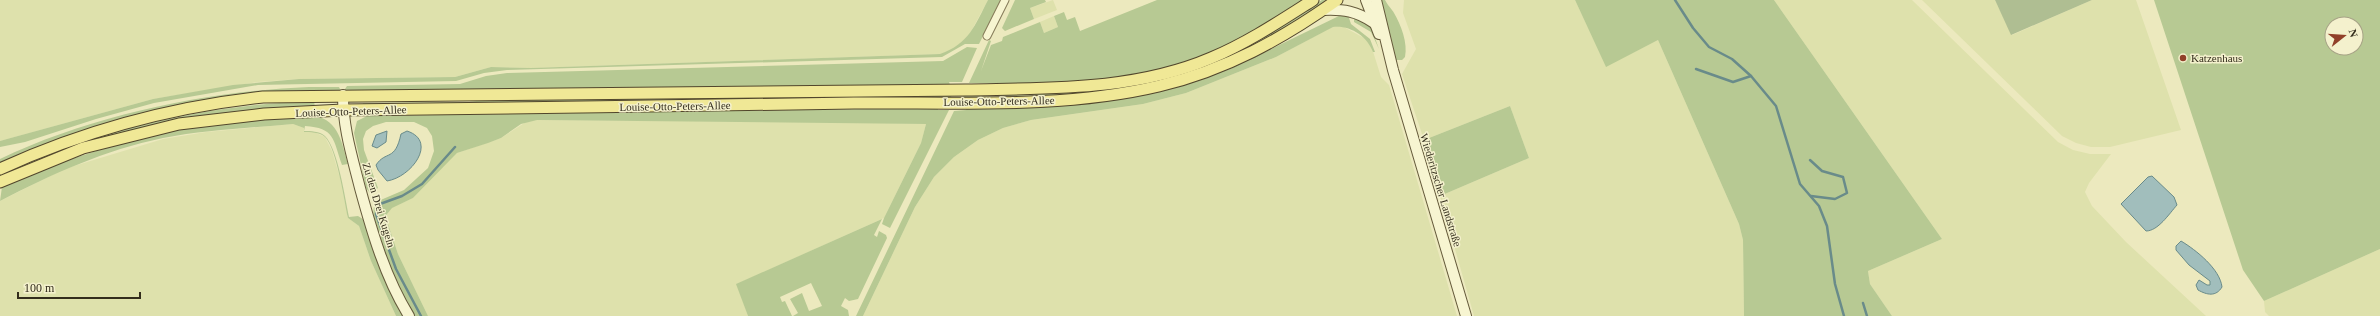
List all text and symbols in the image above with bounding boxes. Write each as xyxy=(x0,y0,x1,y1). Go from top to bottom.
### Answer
north arrow xyxy=(2324,16,2364,56)
text: N xyxy=(2347,28,2360,39)
place label: Katzenhaus xyxy=(2191,52,2242,64)
marker: Katzenhaus xyxy=(2178,53,2188,63)
street label: Louise-Otto-Peters-Allee xyxy=(943,94,1055,108)
street label: Louise-Otto-Peters-Allee xyxy=(619,99,731,113)
street label: Louise-Otto-Peters-Allee xyxy=(295,103,407,119)
street label: Wiederitzscher Landstraße xyxy=(1418,132,1464,248)
street label: Zu den Drei Kugeln xyxy=(360,161,398,249)
scale bar xyxy=(18,274,140,300)
text: 100 m xyxy=(24,281,55,295)

